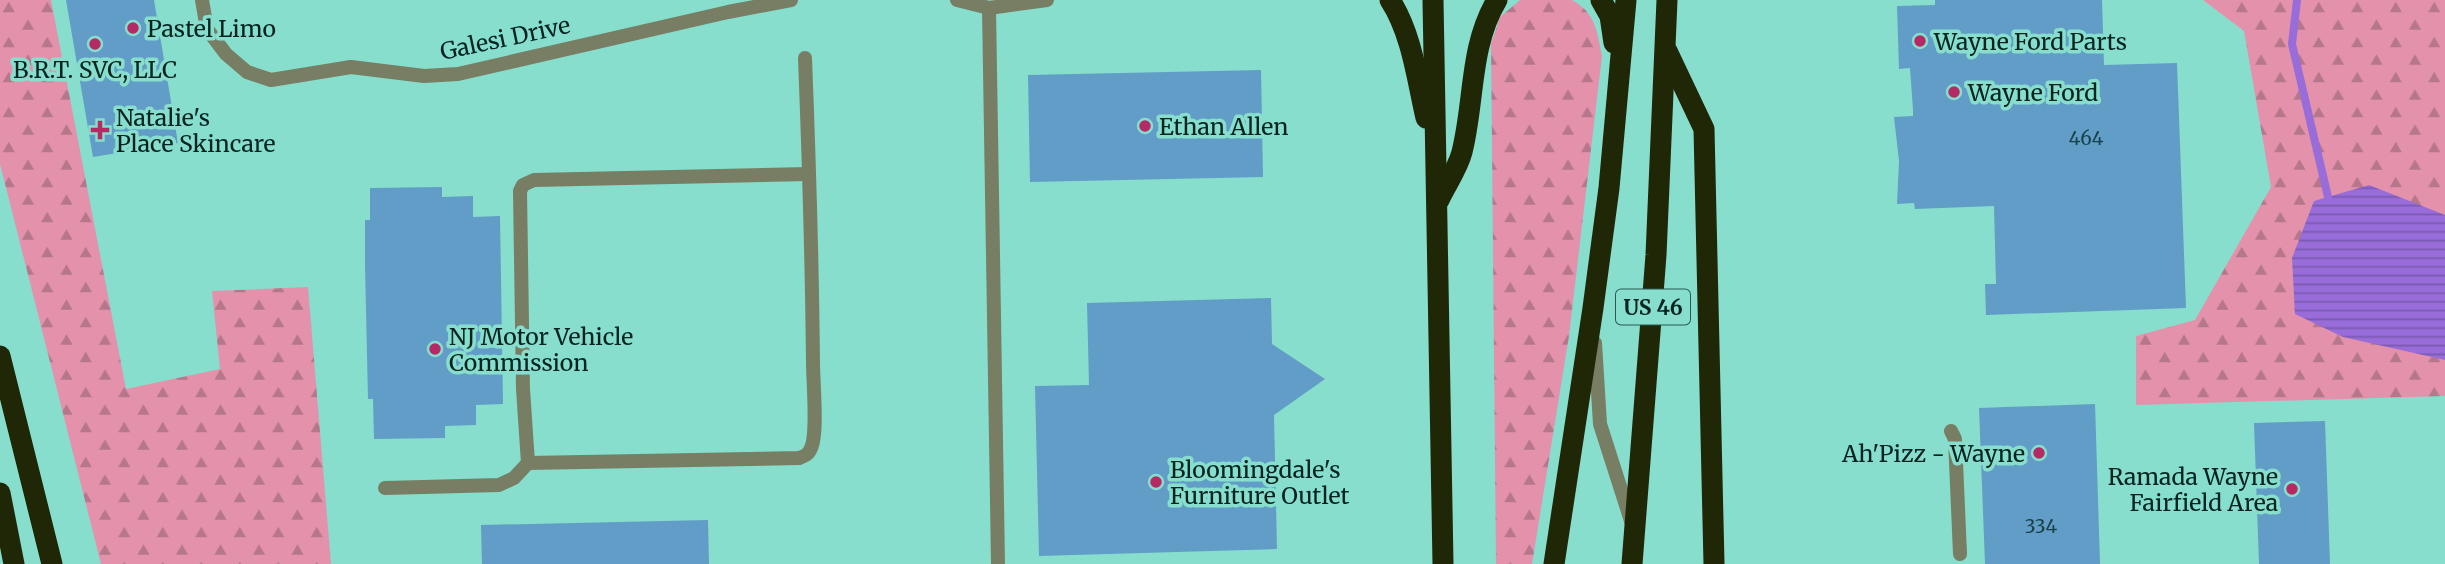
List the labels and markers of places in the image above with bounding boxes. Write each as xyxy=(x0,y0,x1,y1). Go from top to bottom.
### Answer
place label: Pastel Limo xyxy=(147,14,276,43)
marker: Pastel Limo xyxy=(125,20,141,36)
place label: Wayne Ford Parts xyxy=(1933,27,2127,56)
marker: Wayne Ford Parts xyxy=(1912,33,1928,49)
marker: B.R.T. SVC, LLC xyxy=(87,36,103,52)
place label: B.R.T. SVC, LLC xyxy=(13,55,177,84)
place label: Wayne Ford xyxy=(1967,78,2098,107)
marker: Wayne Ford xyxy=(1946,84,1962,100)
place label: Natalie's Place Skincare xyxy=(116,103,276,158)
place label: Ethan Allen xyxy=(1159,112,1288,141)
marker: Ethan Allen xyxy=(1137,118,1153,134)
marker: Natalie's Place Skincare xyxy=(90,120,110,140)
place label: NJ Motor Vehicle Commission xyxy=(449,322,633,377)
marker: NJ Motor Vehicle Commission xyxy=(427,341,443,357)
place label: Ah'Pizz - Wayne xyxy=(1841,439,2025,468)
marker: Ah'Pizz - Wayne xyxy=(2031,445,2047,461)
place label: Bloomingdale's Furniture Outlet xyxy=(1170,455,1349,510)
place label: Ramada Wayne Fairfield Area xyxy=(2108,462,2278,517)
marker: Bloomingdale's Furniture Outlet xyxy=(1148,474,1164,490)
marker: Ramada Wayne Fairfield Area xyxy=(2284,481,2300,497)

